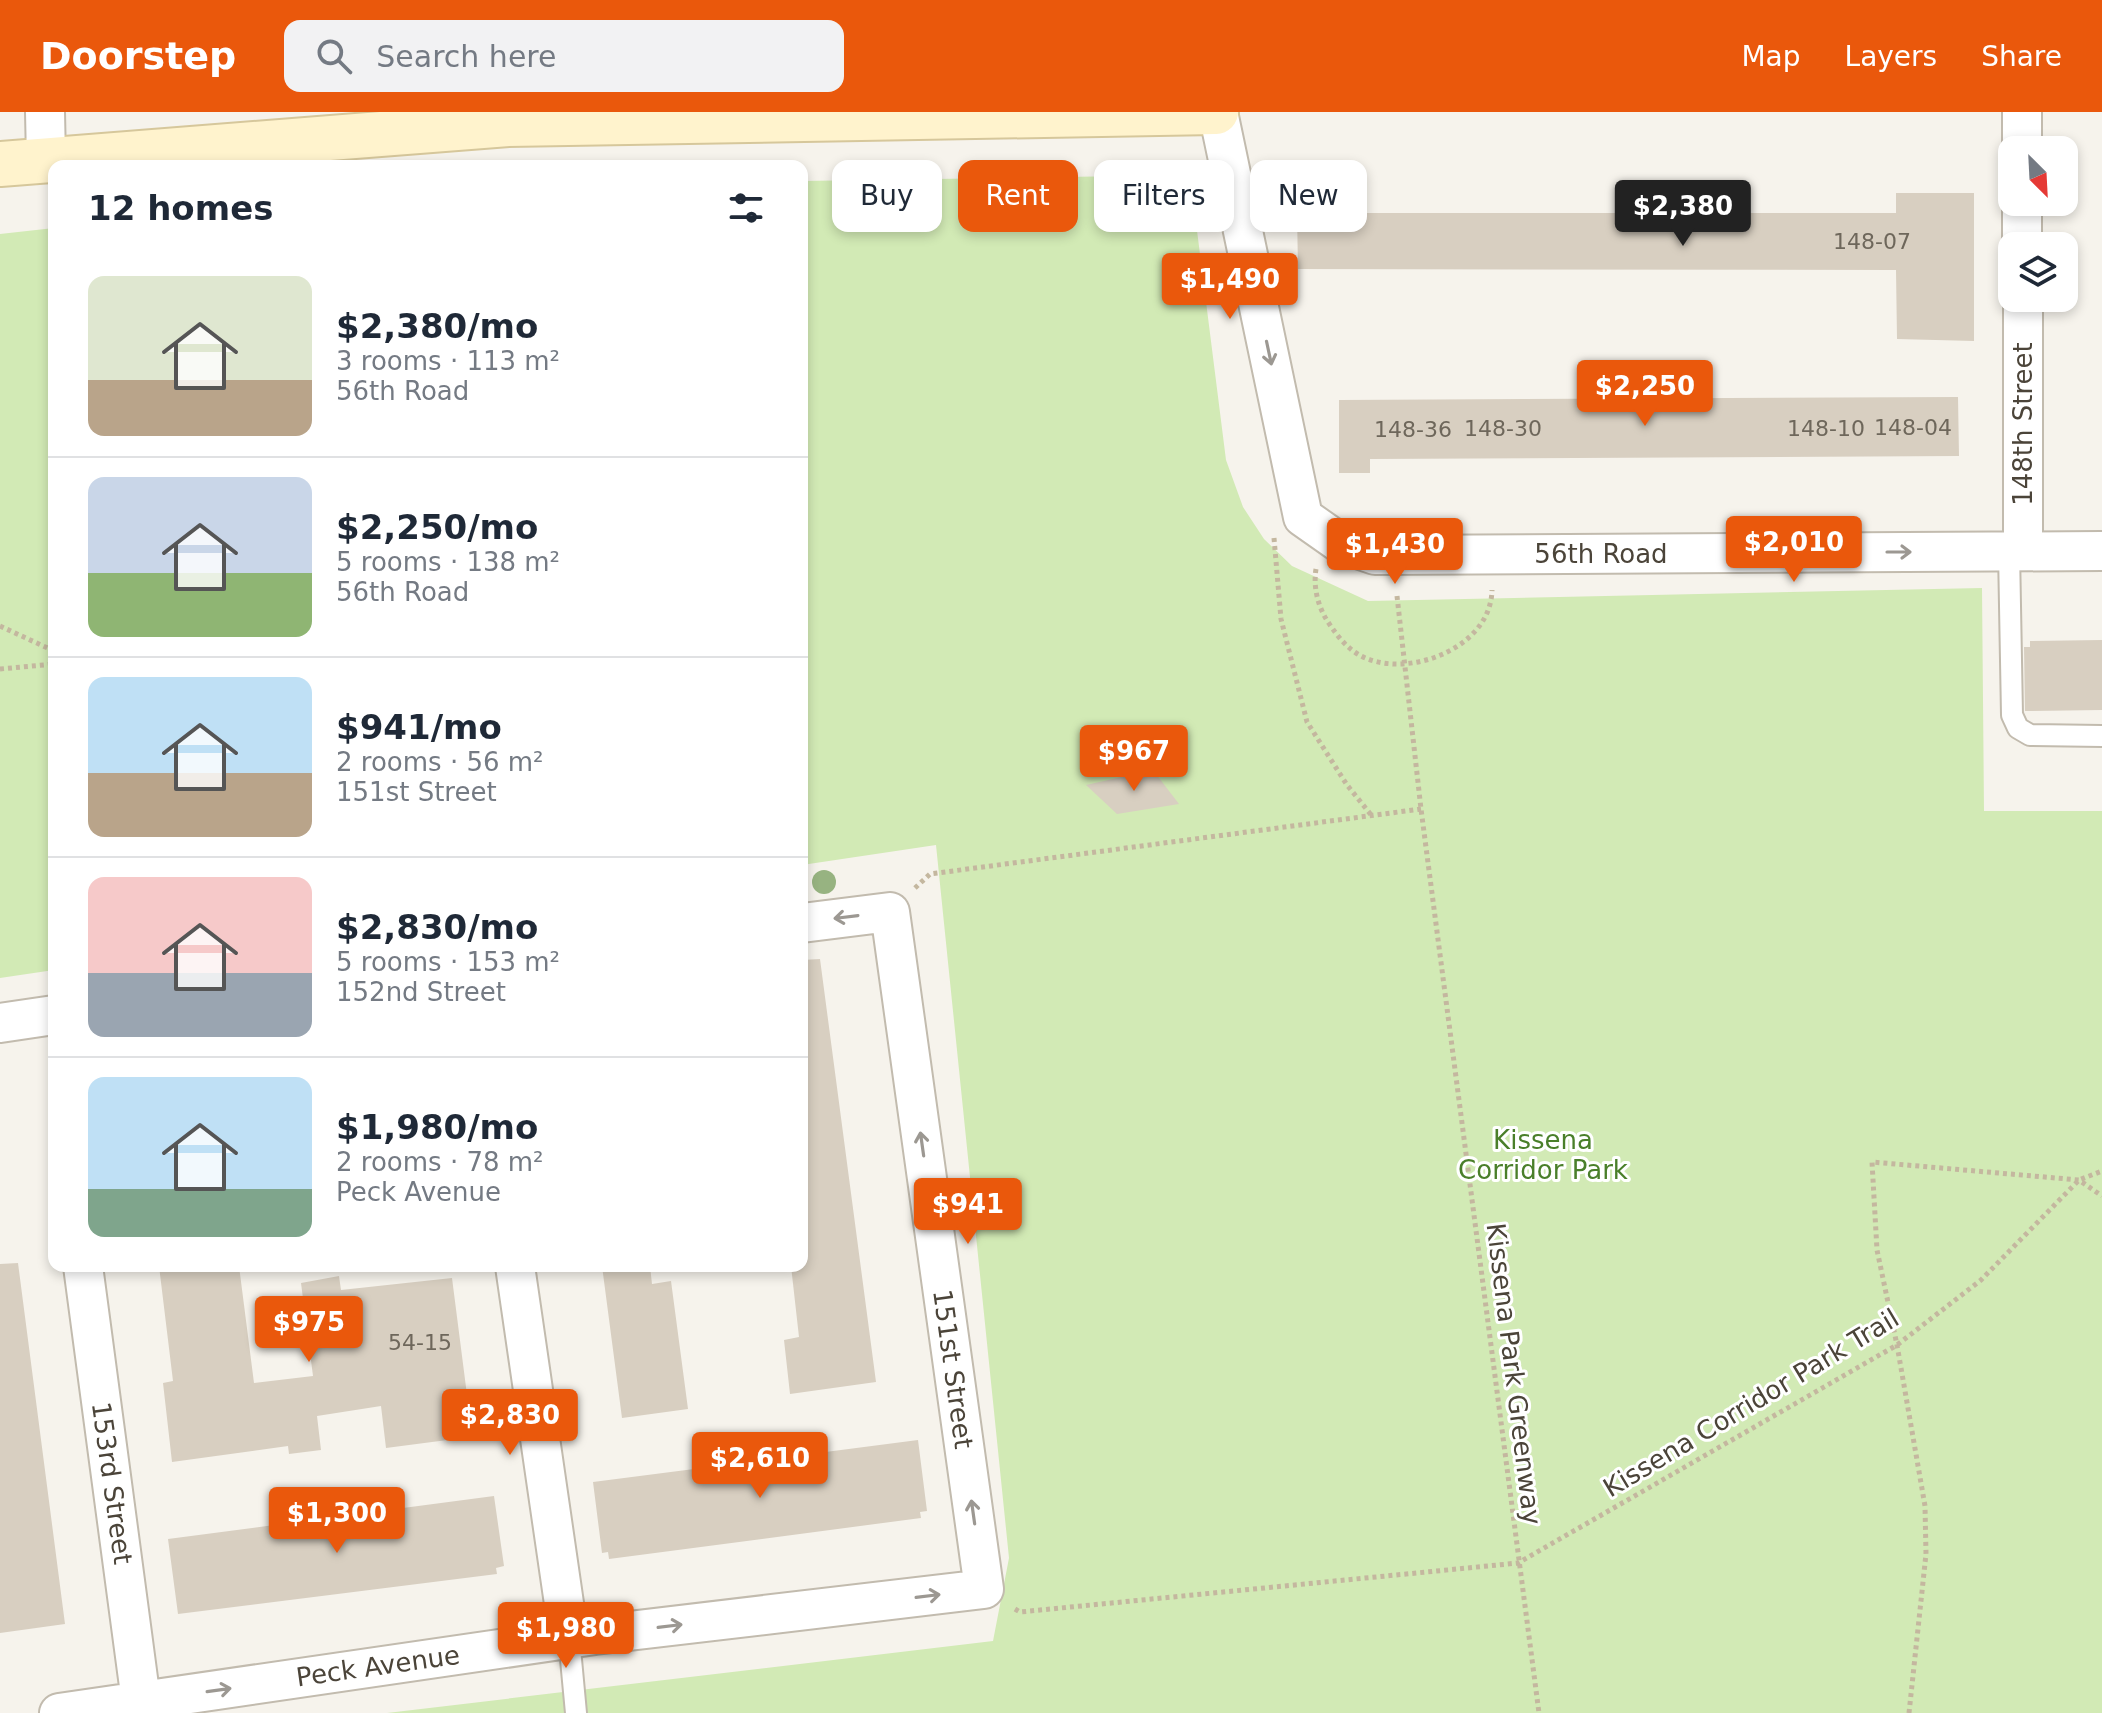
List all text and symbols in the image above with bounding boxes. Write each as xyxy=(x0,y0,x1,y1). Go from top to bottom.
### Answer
search box xyxy=(284,20,844,92)
text: Doorstep xyxy=(40,34,236,78)
icon: search xyxy=(312,34,356,78)
text: Search here xyxy=(376,39,556,74)
text: Map xyxy=(1741,40,1801,73)
text: Layers xyxy=(1845,40,1937,73)
text: Share xyxy=(1981,40,2062,73)
north arrow xyxy=(1998,136,2078,216)
map controls xyxy=(1998,136,2078,312)
chip: Buy xyxy=(832,160,942,232)
chip: Rent xyxy=(958,160,1078,232)
chip: Filters xyxy=(1094,160,1234,232)
chip: New xyxy=(1250,160,1367,232)
pin: $2,380 xyxy=(1618,180,1748,248)
icon: filters xyxy=(724,186,768,230)
text: 12 homes xyxy=(88,188,273,228)
text: $2,380 xyxy=(1633,191,1733,221)
house number: 148-07 xyxy=(1833,229,1911,254)
button: layers xyxy=(1998,232,2078,312)
pin: $1,490 xyxy=(1165,253,1295,321)
text: $1,490 xyxy=(1180,264,1280,294)
text: $2,380/mo xyxy=(336,306,538,346)
icon: home xyxy=(152,308,248,404)
one-way arrow xyxy=(1262,339,1277,365)
street label: 148th Street xyxy=(2008,342,2038,506)
text: 3 rooms · 113 m² xyxy=(336,346,560,376)
pin: $2,250 xyxy=(1580,360,1710,428)
text: $2,250 xyxy=(1595,371,1695,401)
text: 56th Road xyxy=(336,376,469,406)
house number: 148-04 xyxy=(1874,415,1952,440)
house number: 148-30 xyxy=(1464,416,1542,441)
house number: 148-10 xyxy=(1787,416,1865,441)
house number: 148-36 xyxy=(1374,417,1452,442)
text: $2,250/mo xyxy=(336,507,538,547)
icon: home xyxy=(152,509,248,605)
pin: $2,010 xyxy=(1729,516,1859,584)
pin: $1,430 xyxy=(1330,518,1460,586)
text: $2,010 xyxy=(1744,527,1844,557)
text: $1,430 xyxy=(1345,529,1445,559)
street label: 56th Road xyxy=(1534,539,1668,569)
one-way arrow xyxy=(1885,544,1912,560)
text: 5 rooms · 138 m² xyxy=(336,547,560,577)
text: 56th Road xyxy=(336,577,469,607)
text: $941/mo xyxy=(336,707,502,747)
icon: home xyxy=(152,709,248,805)
pin: $967 xyxy=(1087,725,1181,793)
text: $967 xyxy=(1098,736,1170,766)
text: 2 rooms · 56 m² xyxy=(336,747,544,777)
text: 151st Street xyxy=(336,777,497,807)
text: $2,830/mo xyxy=(336,907,538,947)
icon: home xyxy=(152,909,248,1005)
one-way arrow xyxy=(833,910,860,925)
text: 5 rooms · 153 m² xyxy=(336,947,560,977)
text: 152nd Street xyxy=(336,977,506,1007)
text: $1,980/mo xyxy=(336,1107,538,1147)
icon: home xyxy=(152,1109,248,1205)
park label: Kissena Corridor Park xyxy=(1458,1125,1628,1185)
one-way arrow xyxy=(914,1131,929,1157)
text: 2 rooms · 78 m² xyxy=(336,1147,544,1177)
text: Peck Avenue xyxy=(336,1177,501,1207)
pin: $941 xyxy=(921,1178,1015,1246)
text: $941 xyxy=(932,1189,1004,1219)
street label: Kissena Park Greenway xyxy=(1481,1221,1547,1527)
street label: 151st Street xyxy=(927,1287,979,1451)
pin: $975 xyxy=(262,1296,356,1364)
street label: Kissena Corridor Park Trail xyxy=(1598,1303,1904,1503)
text: $975 xyxy=(273,1307,345,1337)
house number: 54-15 xyxy=(388,1330,452,1355)
pin: $2,830 xyxy=(445,1389,575,1457)
street label: 153rd Street xyxy=(86,1400,138,1566)
text: $2,830 xyxy=(460,1400,560,1430)
pin: $2,610 xyxy=(695,1432,825,1500)
text: $2,610 xyxy=(710,1443,810,1473)
pin: $1,300 xyxy=(272,1487,402,1555)
text: $1,300 xyxy=(287,1498,387,1528)
one-way arrow xyxy=(965,1500,980,1525)
one-way arrow xyxy=(914,1588,941,1603)
pin: $1,980 xyxy=(501,1602,631,1670)
text: $1,980 xyxy=(516,1613,616,1643)
one-way arrow xyxy=(656,1618,683,1633)
street label: Peck Avenue xyxy=(294,1640,462,1692)
one-way arrow xyxy=(205,1682,231,1697)

